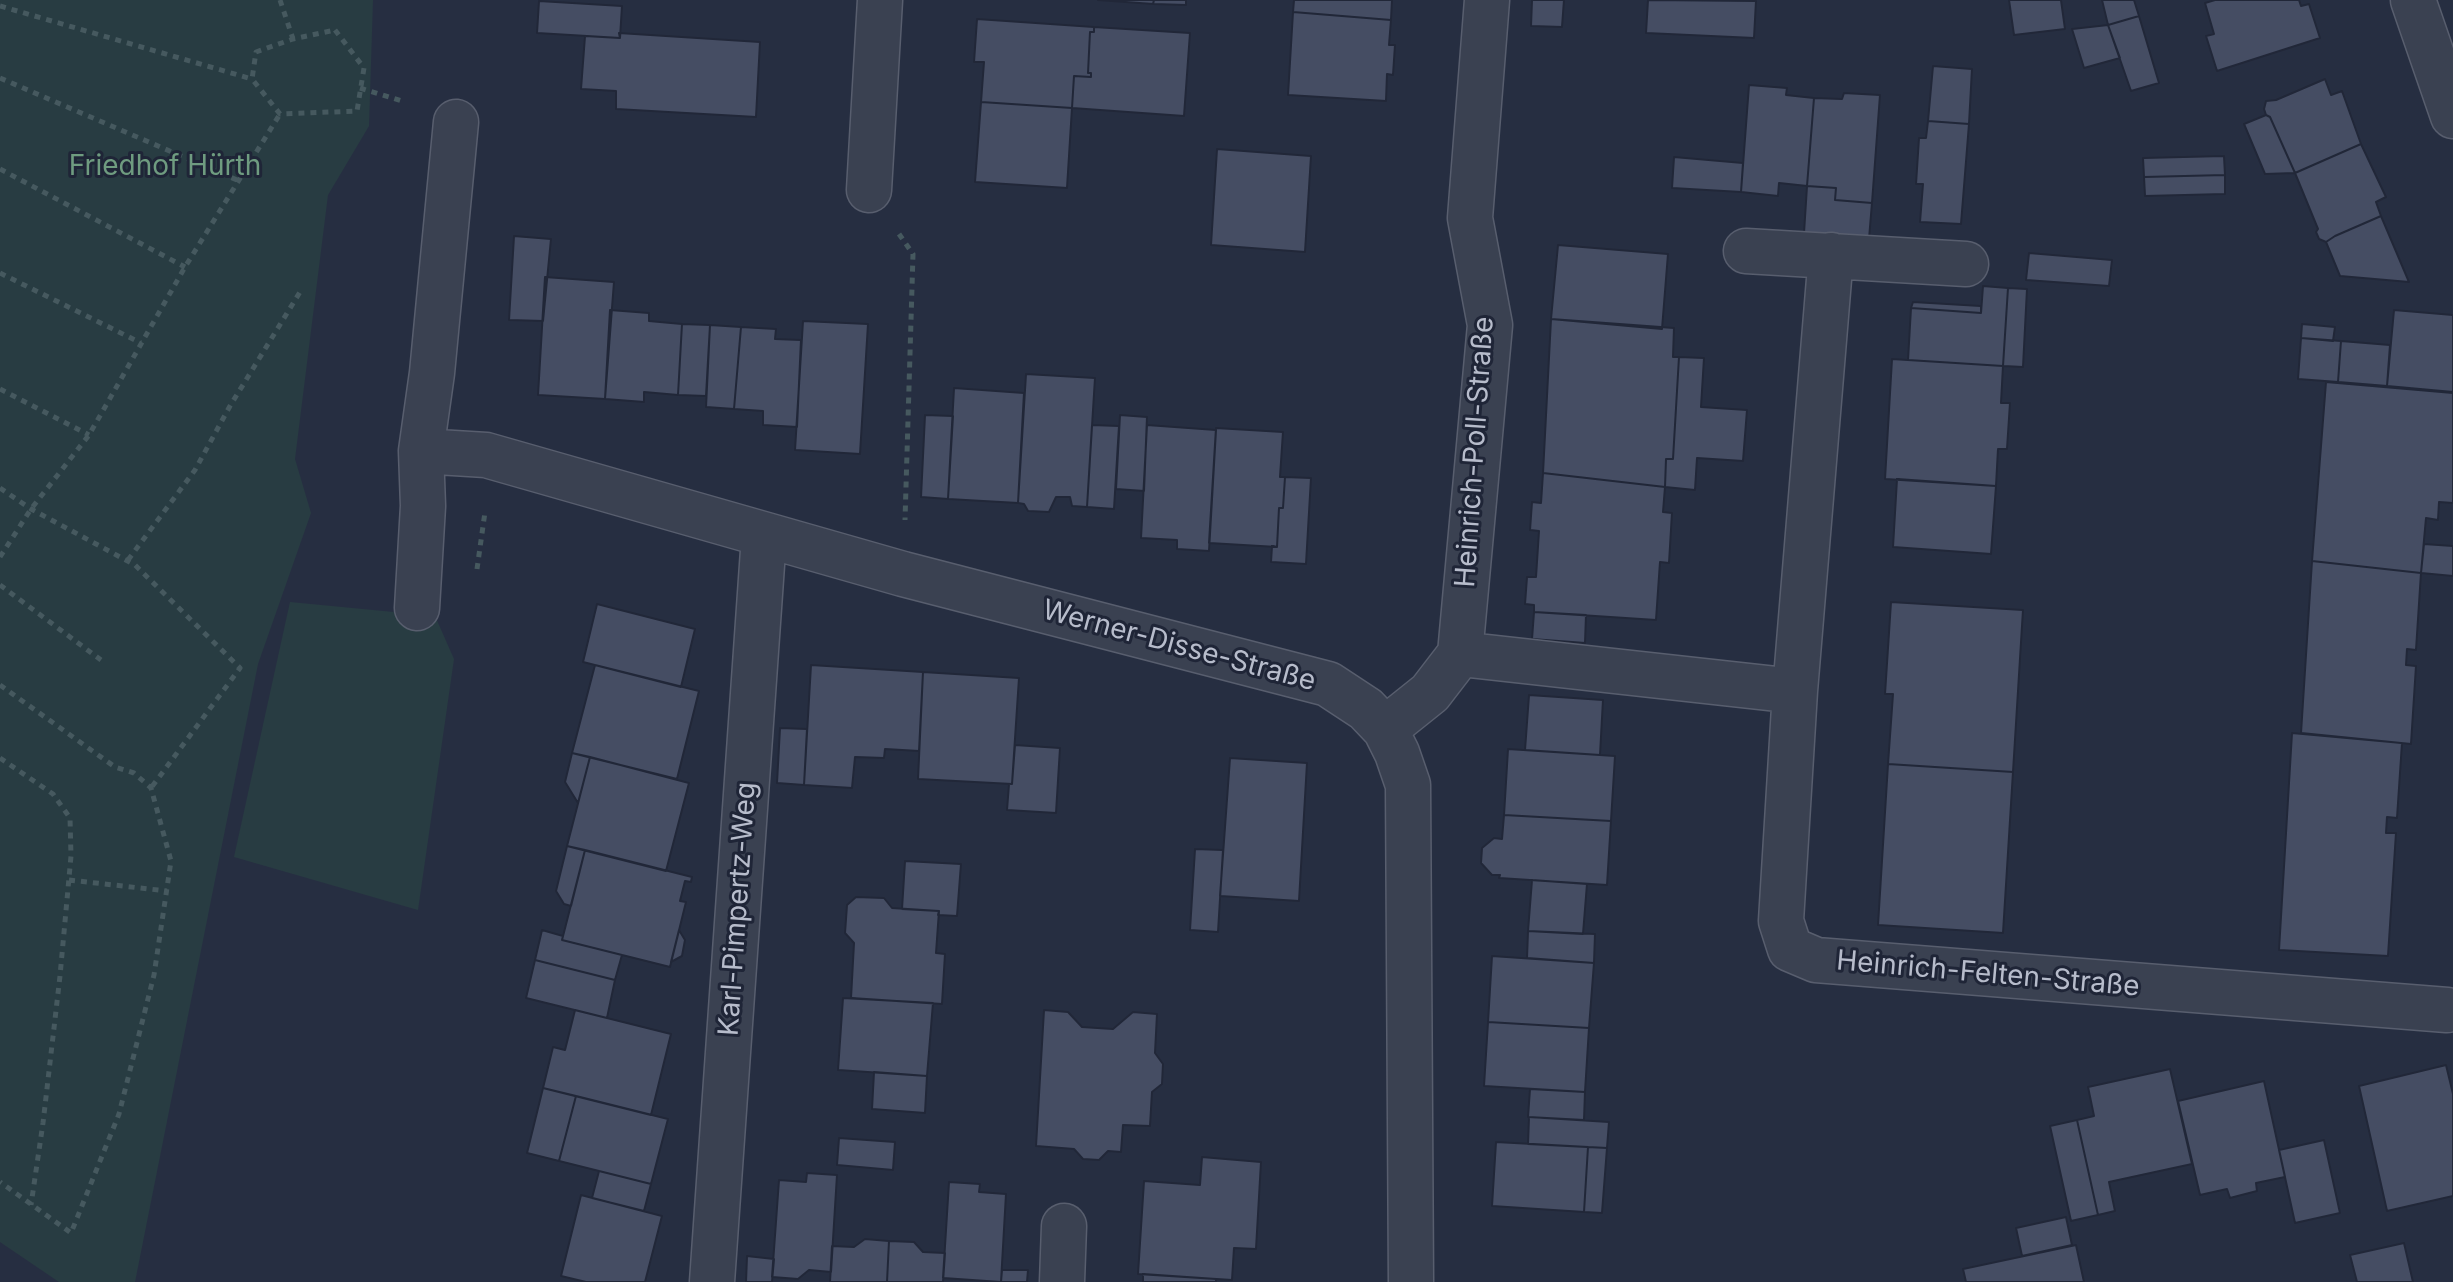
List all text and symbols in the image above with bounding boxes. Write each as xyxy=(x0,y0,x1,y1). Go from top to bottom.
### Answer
park label: Friedhof Hürth xyxy=(69,150,261,184)
street label: Heinrich-Poll-Straße xyxy=(1449,315,1501,589)
street label: Werner-Disse-Straße xyxy=(1039,593,1319,699)
street label: Karl-Pimpertz-Weg xyxy=(712,781,764,1037)
street label: Heinrich-Felten-Straße xyxy=(1835,944,2141,1004)

